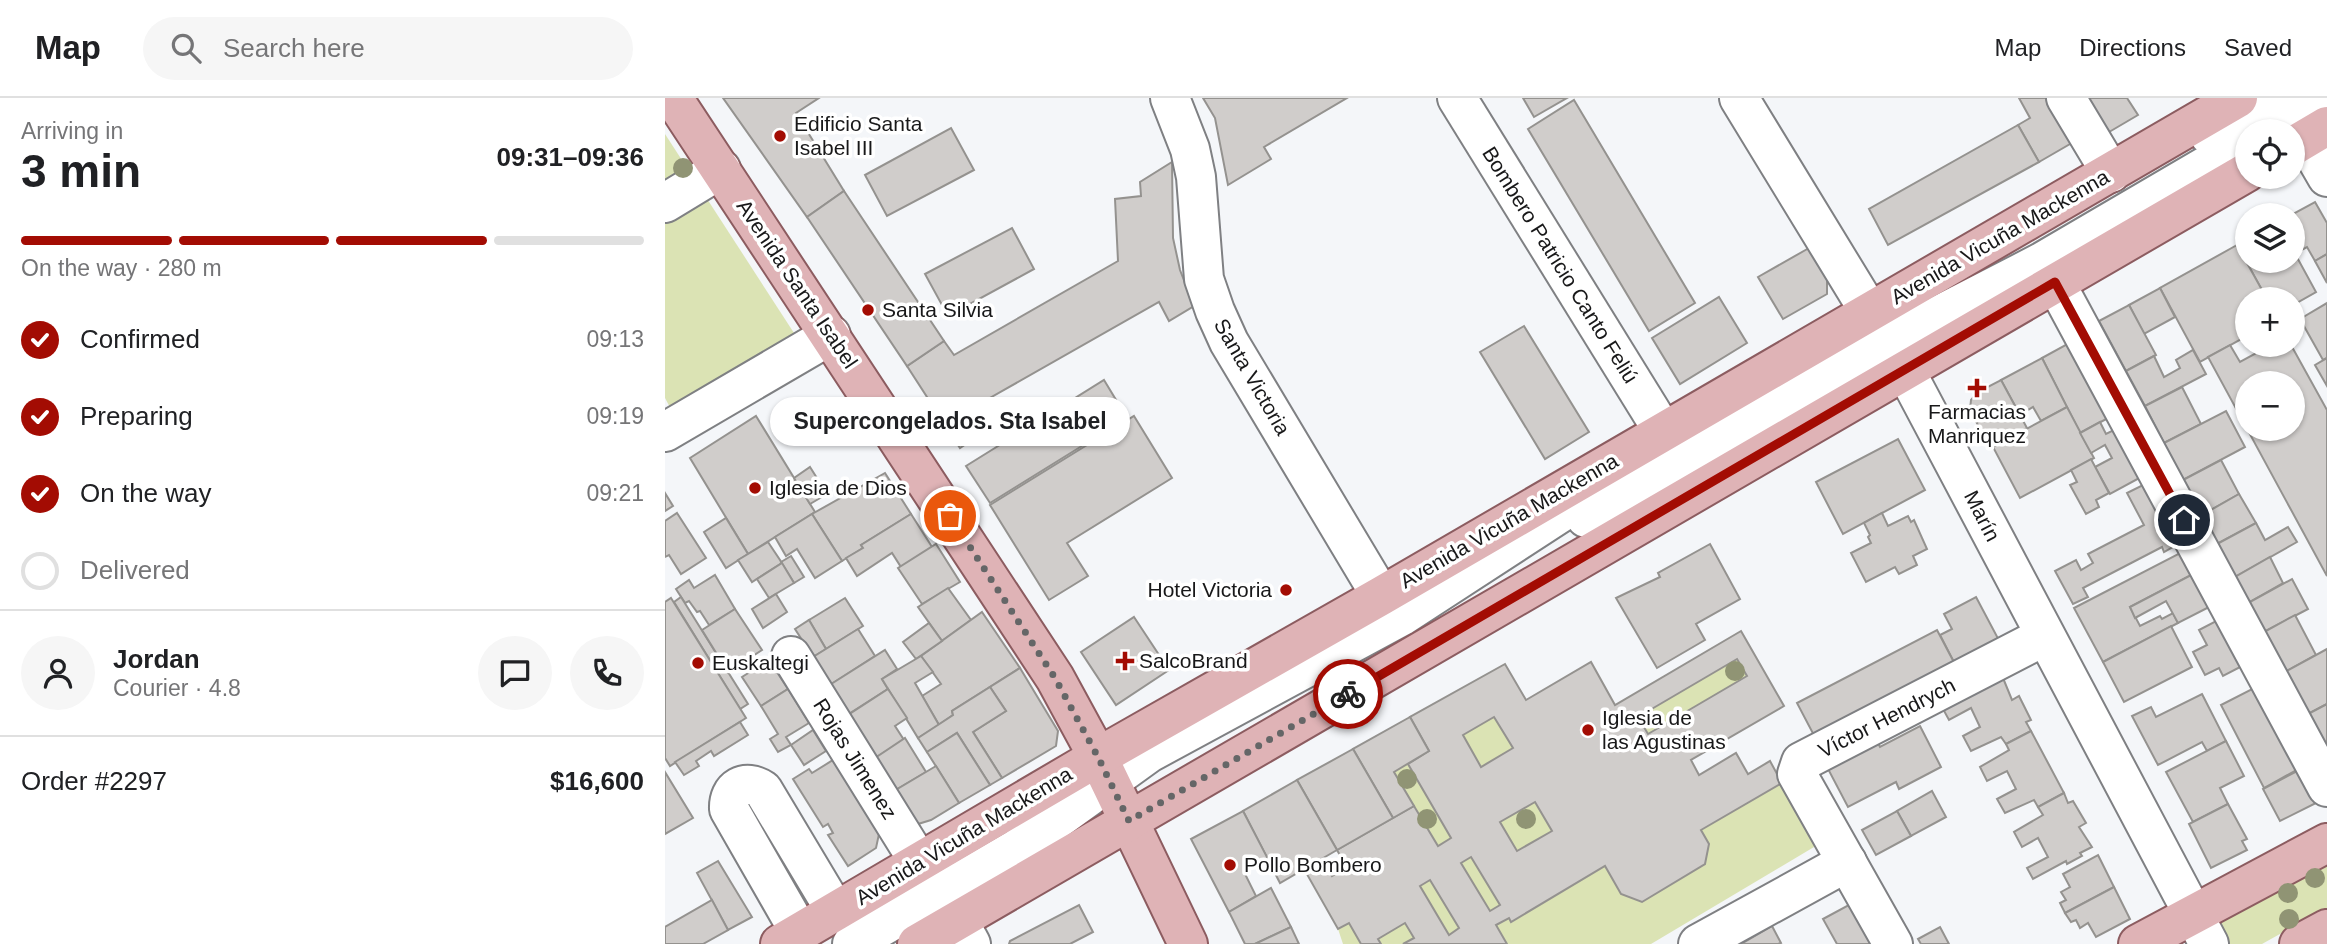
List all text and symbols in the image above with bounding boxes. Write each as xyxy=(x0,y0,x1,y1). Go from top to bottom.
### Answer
search box xyxy=(143,17,633,80)
text: Map xyxy=(35,29,101,66)
icon: search xyxy=(167,29,205,67)
text: Search here xyxy=(223,33,365,63)
text: Map xyxy=(1995,34,2041,61)
text: Directions xyxy=(2079,34,2186,61)
text: Saved xyxy=(2224,34,2292,61)
place label: Edificio Santa Isabel III xyxy=(794,112,923,159)
text: Arriving in xyxy=(21,118,123,144)
map controls xyxy=(2235,119,2305,441)
button: locate xyxy=(2235,119,2305,189)
marker: Edificio Santa Isabel III xyxy=(772,128,788,144)
text: 09:31–09:36 xyxy=(497,142,644,172)
street label: Bombero Patricio Canto Feliú xyxy=(1478,142,1643,387)
text: 3 min xyxy=(21,145,141,197)
street label: Avenida Vicuña Mackenna xyxy=(1887,164,2113,309)
street label: Avenida Santa Isabel xyxy=(732,195,862,372)
button: layers xyxy=(2235,203,2305,273)
text: On the way · 280 m xyxy=(21,255,222,281)
button: + xyxy=(2235,287,2305,357)
place label: Santa Silvia xyxy=(882,298,993,321)
marker: Santa Silvia xyxy=(860,302,876,318)
street label: Santa Victoria xyxy=(1210,315,1295,439)
icon: check xyxy=(21,321,59,359)
text: Confirmed xyxy=(80,324,200,354)
text: 09:13 xyxy=(586,326,644,352)
button: − xyxy=(2235,371,2305,441)
marker: Farmacias Manriquez xyxy=(1969,380,1985,396)
callout: Supercongelados. Sta Isabel xyxy=(770,397,1130,446)
icon: check xyxy=(21,398,59,436)
place label: Farmacias Manriquez xyxy=(1928,400,2026,447)
text: Preparing xyxy=(80,401,193,431)
text: 09:19 xyxy=(586,403,644,429)
text: Supercongelados. Sta Isabel xyxy=(793,408,1107,434)
street label: Avenida Vicuña Mackenna xyxy=(1396,448,1622,593)
icon: check xyxy=(21,475,59,513)
place label: Iglesia de Dios xyxy=(769,476,907,499)
text: On the way xyxy=(80,478,212,508)
text: 09:21 xyxy=(586,480,644,506)
marker: Iglesia de Dios xyxy=(747,480,763,496)
pin xyxy=(920,486,980,546)
street label: Marín xyxy=(1960,487,2005,545)
pin xyxy=(2154,490,2214,550)
icon: bag xyxy=(931,497,969,535)
icon: home xyxy=(2165,501,2203,539)
text: Delivered xyxy=(80,555,190,585)
place label: Hotel Victoria xyxy=(1147,578,1272,601)
marker: Hotel Victoria xyxy=(1278,582,1294,598)
button: person xyxy=(21,636,95,710)
button: chat xyxy=(478,636,552,710)
button: phone xyxy=(570,636,644,710)
text: Jordan xyxy=(113,644,200,674)
place label: SalcoBrand xyxy=(1139,649,1248,672)
place label: Euskaltegi xyxy=(712,651,809,674)
marker: SalcoBrand xyxy=(1117,653,1133,669)
marker: Euskaltegi xyxy=(690,655,706,671)
courier xyxy=(1313,659,1383,729)
street label: Víctor Hendrych xyxy=(1814,673,1959,762)
text: Courier · 4.8 xyxy=(113,675,241,701)
icon: bike xyxy=(1329,675,1367,713)
street label: Rojas Jimenez xyxy=(809,694,902,823)
place label: Iglesia de las Agustinas xyxy=(1602,706,1726,753)
marker: Iglesia de las Agustinas xyxy=(1580,722,1596,738)
street label: Avenida Vicuña Mackenna xyxy=(852,762,1076,909)
text: Order #2297 xyxy=(21,766,167,796)
text: $16,600 xyxy=(550,766,644,796)
place label: Pollo Bombero xyxy=(1244,853,1382,876)
marker: Pollo Bombero xyxy=(1222,857,1238,873)

